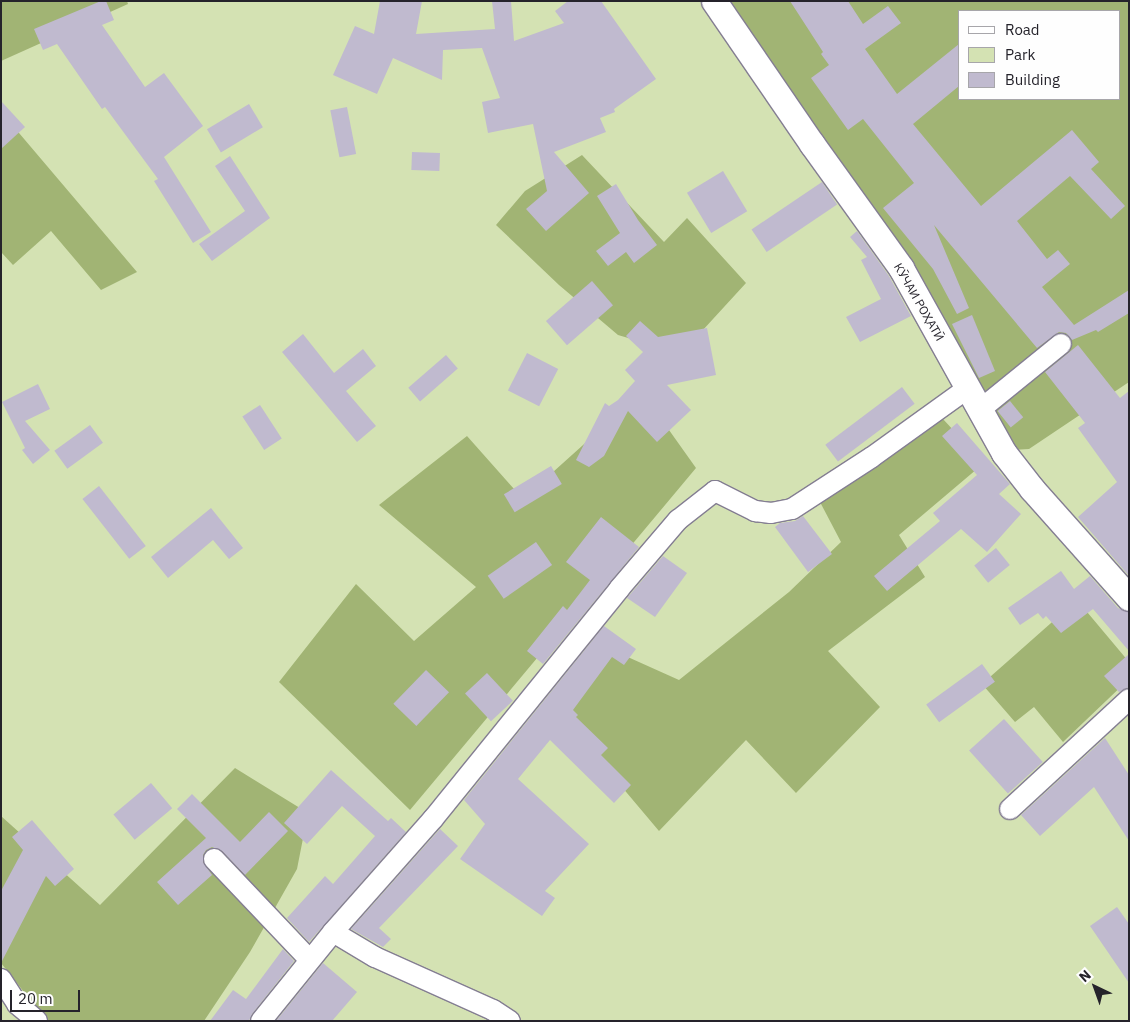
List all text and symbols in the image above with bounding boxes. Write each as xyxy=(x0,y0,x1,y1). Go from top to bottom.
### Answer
legend xyxy=(958,10,1120,100)
text: Road xyxy=(1005,20,1040,39)
text: Park xyxy=(1005,45,1035,64)
text: Building xyxy=(1005,70,1060,89)
street label: КӮЧАИ РОҲАТӢ xyxy=(891,260,947,344)
north arrow xyxy=(1070,962,1120,1012)
text: N xyxy=(1075,966,1095,986)
scale bar xyxy=(12,980,82,1012)
text: 20 m xyxy=(18,989,53,1008)

